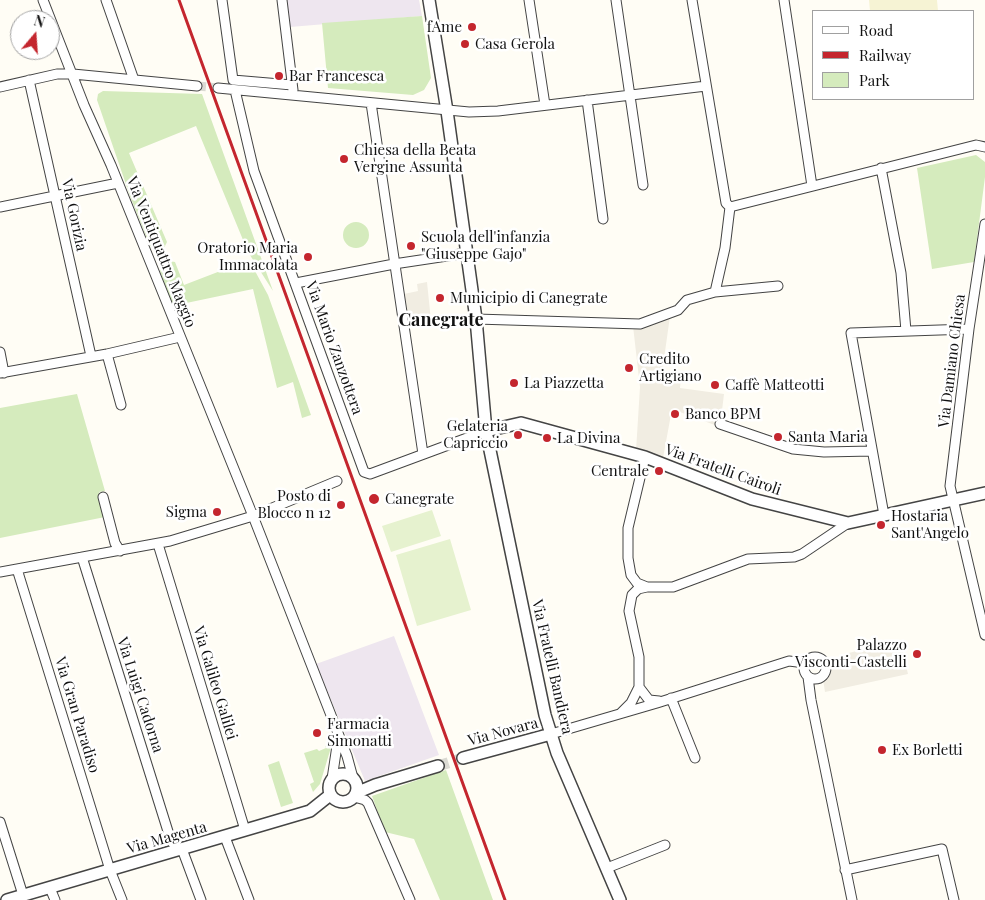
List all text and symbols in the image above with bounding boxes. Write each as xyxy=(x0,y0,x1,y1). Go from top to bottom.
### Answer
north arrow xyxy=(10,10,60,60)
legend xyxy=(812,10,975,100)
text: N xyxy=(32,11,47,32)
place label: fAme xyxy=(427,18,462,36)
text: Road xyxy=(859,20,893,40)
marker: fAme xyxy=(466,21,478,33)
place label: Casa Gerola xyxy=(475,35,555,53)
marker: Casa Gerola xyxy=(459,38,471,50)
text: Railway xyxy=(859,45,911,65)
place label: Bar Francesca xyxy=(289,67,384,85)
marker: Bar Francesca xyxy=(273,70,285,82)
text: Park xyxy=(859,70,890,90)
place label: Chiesa della Beata Vergine Assunta xyxy=(354,141,476,176)
marker: Chiesa della Beata Vergine Assunta xyxy=(338,153,350,165)
street label: Via Ventiquattro Maggio xyxy=(122,174,200,330)
street label: Via Gorizia xyxy=(58,177,90,253)
place label: Scuola dell'infanzia "Giuseppe Gajo" xyxy=(421,228,550,263)
place label: Oratorio Maria Immacolata xyxy=(197,239,298,274)
marker: Scuola dell'infanzia "Giuseppe Gajo" xyxy=(405,240,417,252)
marker: Oratorio Maria Immacolata xyxy=(302,251,314,263)
street label: Via Mario Zanzottera xyxy=(302,279,366,417)
place label: Municipio di Canegrate xyxy=(450,289,608,307)
marker: Municipio di Canegrate xyxy=(434,292,446,304)
street label: Via Damiano Chiesa xyxy=(935,293,969,429)
district label: Canegrate xyxy=(398,309,484,331)
place label: Credito Artigiano xyxy=(639,350,702,385)
marker: Credito Artigiano xyxy=(623,362,635,374)
place label: La Piazzetta xyxy=(524,374,604,392)
place label: Caffè Matteotti xyxy=(725,376,824,394)
marker: La Piazzetta xyxy=(508,377,520,389)
marker: Caffè Matteotti xyxy=(709,379,721,391)
place label: Banco BPM xyxy=(685,405,761,423)
marker: Banco BPM xyxy=(669,408,681,420)
place label: Gelateria Capriccio xyxy=(443,417,508,452)
place label: Santa Maria xyxy=(788,428,868,446)
marker: Gelateria Capriccio xyxy=(512,429,524,441)
place label: La Divina xyxy=(557,429,620,447)
marker: Santa Maria xyxy=(772,431,784,443)
marker: La Divina xyxy=(541,432,553,444)
street label: Via Fratelli Cairoli xyxy=(662,441,784,499)
place label: Centrale xyxy=(591,462,649,480)
marker: Centrale xyxy=(653,465,665,477)
place label: Posto di Blocco n 12 xyxy=(257,487,331,522)
place label: Canegrate xyxy=(385,490,454,508)
marker: Canegrate xyxy=(367,492,381,506)
marker: Posto di Blocco n 12 xyxy=(335,499,347,511)
place label: Sigma xyxy=(166,503,207,521)
marker: Sigma xyxy=(211,506,223,518)
place label: Hostaria Sant'Angelo xyxy=(891,507,969,542)
marker: Hostaria Sant'Angelo xyxy=(875,519,887,531)
street label: Via Fratelli Bandiera xyxy=(528,598,576,736)
street label: Via Galileo Galilei xyxy=(189,624,241,742)
street label: Via Luigi Cadorna xyxy=(113,635,167,755)
place label: Palazzo Visconti-Castelli xyxy=(795,636,907,671)
marker: Palazzo Visconti-Castelli xyxy=(911,648,923,660)
street label: Via Gran Paradiso xyxy=(51,655,103,775)
street label: Via Novara xyxy=(466,714,540,750)
place label: Farmacia Simonatti xyxy=(327,715,392,750)
marker: Farmacia Simonatti xyxy=(311,727,323,739)
place label: Ex Borletti xyxy=(892,741,963,759)
marker: Ex Borletti xyxy=(876,744,888,756)
street label: Via Magenta xyxy=(125,818,209,858)

